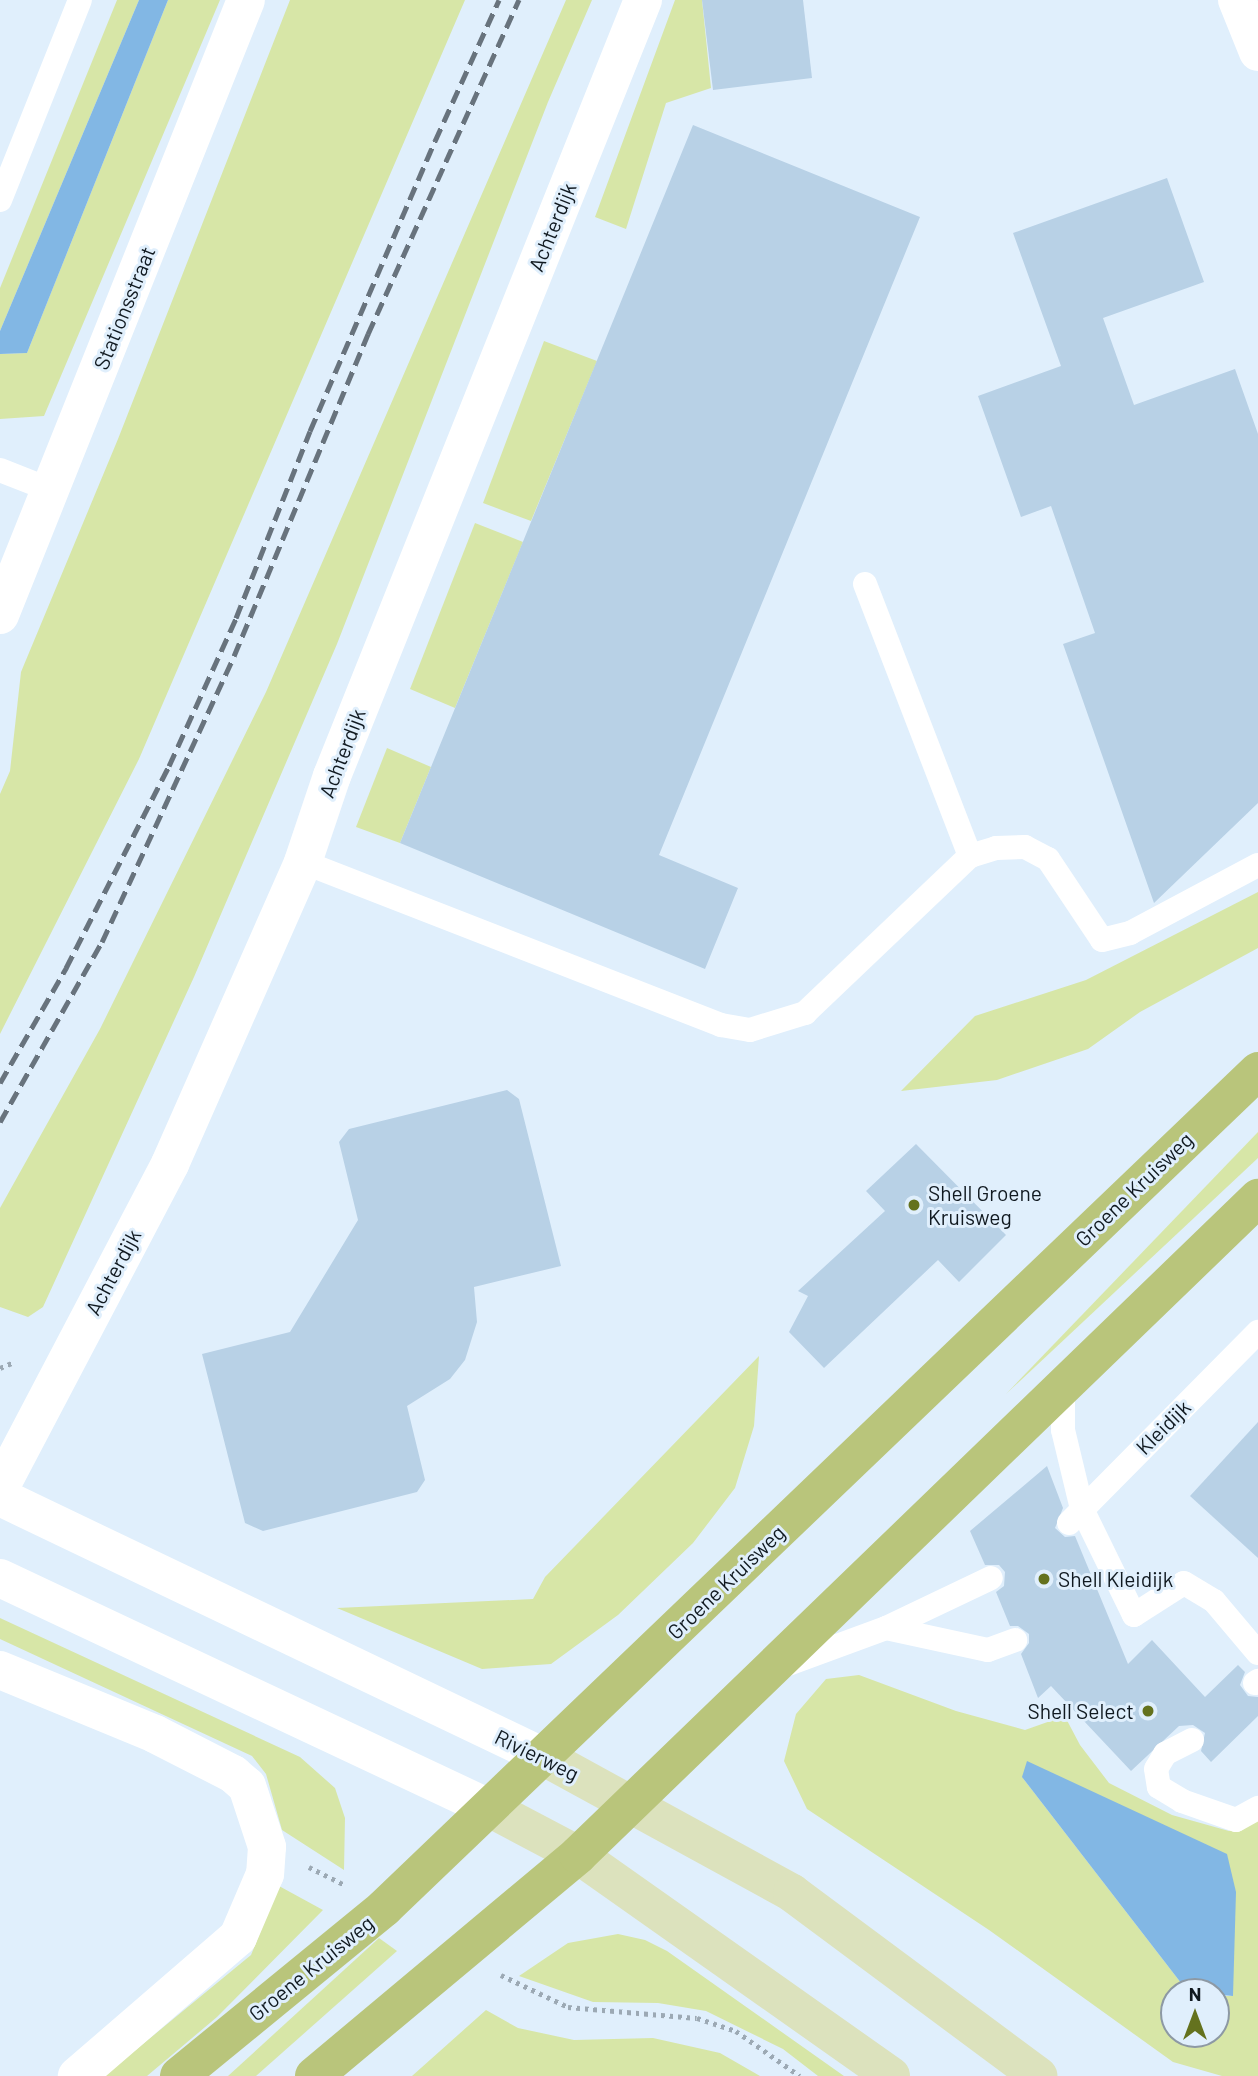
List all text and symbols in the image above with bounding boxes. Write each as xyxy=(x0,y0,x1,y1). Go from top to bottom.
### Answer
street label: Achterdijk xyxy=(523,179,581,275)
street label: Stationsstraat xyxy=(88,243,160,373)
street label: Achterdijk xyxy=(314,705,370,801)
street label: Groene Kruisweg xyxy=(1070,1127,1198,1251)
place label: Shell Groene Kruisweg xyxy=(928,1180,1042,1230)
marker: Shell Groene Kruisweg xyxy=(906,1197,922,1213)
street label: Achterdijk xyxy=(80,1225,146,1319)
street label: Kleidijk xyxy=(1131,1395,1195,1459)
street label: Groene Kruisweg xyxy=(662,1520,790,1644)
place label: Shell Kleidijk xyxy=(1058,1566,1173,1592)
marker: Shell Kleidijk xyxy=(1036,1571,1052,1587)
place label: Shell Select xyxy=(1027,1698,1134,1724)
marker: Shell Select xyxy=(1140,1703,1156,1719)
street label: Rivierweg xyxy=(491,1724,583,1786)
street label: Groene Kruisweg xyxy=(243,1910,379,2026)
north arrow xyxy=(1160,1978,1230,2048)
text: N xyxy=(1189,1982,1201,2005)

